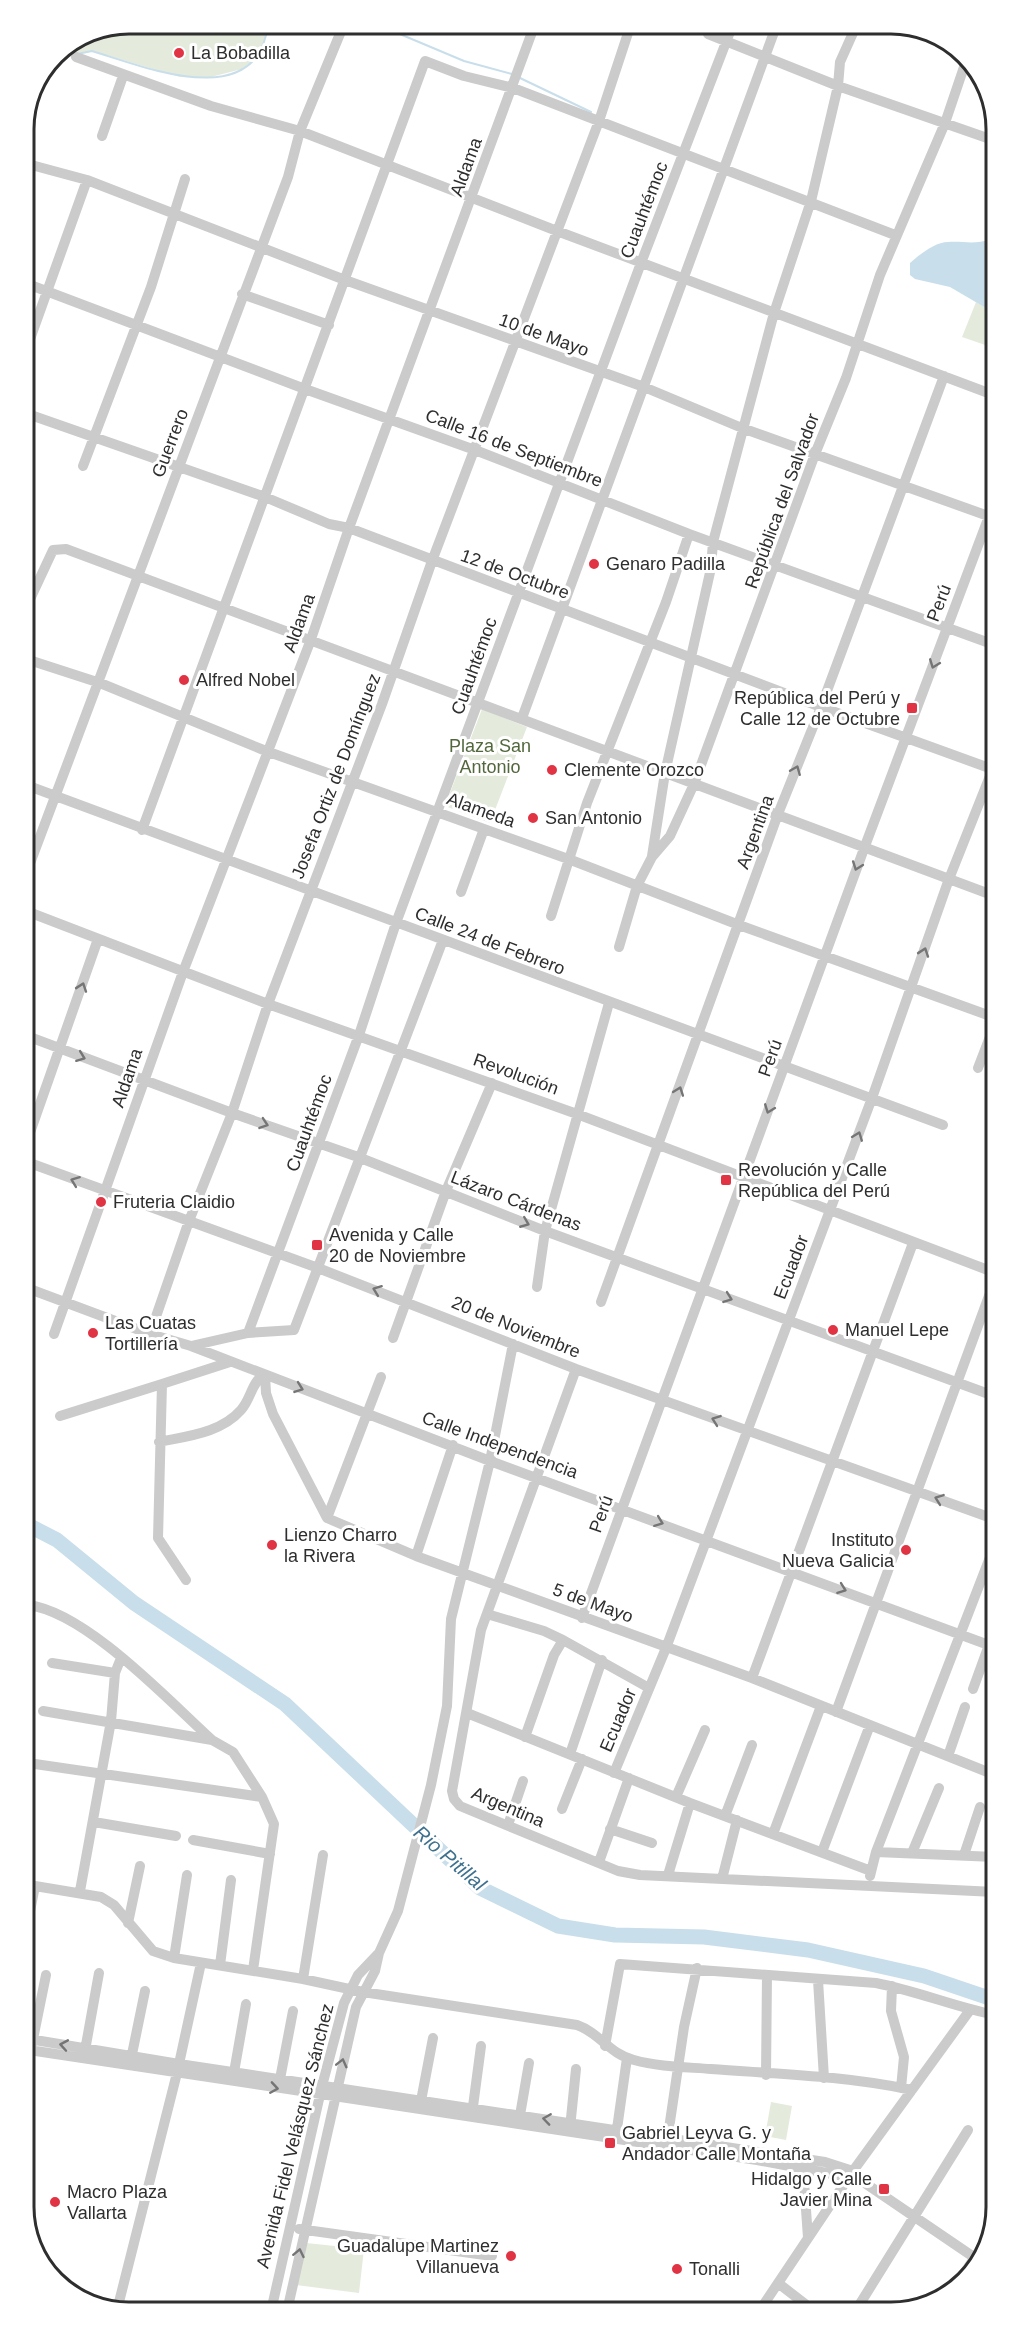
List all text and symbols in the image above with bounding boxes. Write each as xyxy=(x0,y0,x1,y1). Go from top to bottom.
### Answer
place label: La Bobadilla xyxy=(191,43,291,63)
marker: La Bobadilla xyxy=(172,46,186,60)
street label: Aldama xyxy=(446,134,486,199)
street label: Cuauhtémoc xyxy=(616,159,672,261)
street label: 10 de Mayo xyxy=(496,310,592,360)
street label: Calle 16 de Septiembre xyxy=(423,405,605,491)
street label: Guerrero xyxy=(148,406,192,480)
street label: República del Salvador xyxy=(741,411,823,591)
street label: 12 de Octubre xyxy=(458,545,572,603)
place label: Genaro Padilla xyxy=(606,554,726,574)
marker: Genaro Padilla xyxy=(587,557,601,571)
street label: Perú xyxy=(923,582,955,624)
street label: Aldama xyxy=(279,590,319,655)
street label: Cuauhtémoc xyxy=(447,615,501,717)
one-way arrow xyxy=(928,659,941,669)
place label: Alfred Nobel xyxy=(196,670,295,690)
street label: Josefa Ortiz de Domínguez xyxy=(288,671,384,881)
marker: Alfred Nobel xyxy=(177,673,191,687)
place label: República del Perú y Calle 12 de Octubre xyxy=(734,688,900,729)
marker: República del Perú y Calle 12 de Octubre xyxy=(905,701,919,715)
park label: Plaza San Antonio xyxy=(449,736,531,777)
place label: Clemente Orozco xyxy=(564,760,704,780)
marker: Clemente Orozco xyxy=(545,763,559,777)
one-way arrow xyxy=(789,765,801,776)
street label: Alameda xyxy=(444,788,519,832)
street label: Argentina xyxy=(732,791,778,872)
place label: San Antonio xyxy=(545,808,642,828)
marker: San Antonio xyxy=(526,811,540,825)
one-way arrow xyxy=(852,861,865,871)
street label: Calle 24 de Febrero xyxy=(412,903,568,979)
one-way arrow xyxy=(916,947,929,958)
one-way arrow xyxy=(75,982,87,993)
street label: Perú xyxy=(754,1037,786,1079)
street label: Aldama xyxy=(108,1045,147,1110)
street label: Revolución xyxy=(471,1049,561,1099)
one-way arrow xyxy=(75,1050,86,1062)
street label: Cuauhtémoc xyxy=(282,1072,336,1174)
one-way arrow xyxy=(671,1086,684,1097)
one-way arrow xyxy=(764,1103,776,1114)
one-way arrow xyxy=(258,1117,269,1130)
one-way arrow xyxy=(851,1131,864,1142)
place label: Revolución y Calle República del Perú xyxy=(738,1160,890,1201)
street label: Lázaro Cárdenas xyxy=(448,1167,584,1235)
marker: Revolución y Calle República del Perú xyxy=(719,1173,733,1187)
one-way arrow xyxy=(70,1175,81,1188)
place label: Fruteria Claidio xyxy=(113,1192,235,1212)
marker: Fruteria Claidio xyxy=(94,1195,108,1209)
one-way arrow xyxy=(519,1216,530,1228)
place label: Avenida y Calle 20 de Noviembre xyxy=(329,1225,466,1266)
street label: Ecuador xyxy=(770,1232,812,1302)
marker: Avenida y Calle 20 de Noviembre xyxy=(310,1238,324,1252)
one-way arrow xyxy=(372,1285,383,1297)
one-way arrow xyxy=(722,1291,733,1303)
street label: 20 de Noviembre xyxy=(449,1292,583,1362)
place label: Las Cuatas Tortillería xyxy=(105,1313,196,1354)
place label: Manuel Lepe xyxy=(845,1320,949,1340)
marker: Manuel Lepe xyxy=(826,1323,840,1337)
marker: Las Cuatas Tortillería xyxy=(86,1326,100,1340)
one-way arrow xyxy=(293,1381,304,1394)
street label: Calle Independencia xyxy=(419,1408,581,1483)
one-way arrow xyxy=(711,1414,722,1427)
street label: Perú xyxy=(585,1493,617,1535)
one-way arrow xyxy=(934,1494,945,1506)
one-way arrow xyxy=(652,1515,663,1527)
place label: Lienzo Charro la Rivera xyxy=(284,1525,397,1566)
place label: Instituto Nueva Galicia xyxy=(782,1530,895,1571)
marker: Lienzo Charro la Rivera xyxy=(265,1538,279,1552)
marker: Instituto Nueva Galicia xyxy=(899,1543,913,1557)
street label: 5 de Mayo xyxy=(550,1579,636,1627)
one-way arrow xyxy=(836,1582,847,1594)
street label: Ecuador xyxy=(596,1685,640,1755)
street label: Argentina xyxy=(469,1783,548,1832)
water label: Rio Pitillal xyxy=(410,1821,491,1895)
street label: Avenida Fidel Velásquez Sánchez xyxy=(252,2002,338,2270)
one-way arrow xyxy=(59,2039,69,2052)
one-way arrow xyxy=(335,2058,348,2068)
one-way arrow xyxy=(268,2081,278,2094)
one-way arrow xyxy=(542,2114,552,2126)
place label: Gabriel Leyva G. y Andador Calle Montaña xyxy=(622,2123,812,2164)
marker: Gabriel Leyva G. y Andador Calle Montaña xyxy=(603,2136,617,2150)
place label: Hidalgo y Calle Javier Mina xyxy=(751,2169,873,2210)
place label: Macro Plaza Vallarta xyxy=(67,2182,168,2223)
marker: Hidalgo y Calle Javier Mina xyxy=(877,2182,891,2196)
marker: Macro Plaza Vallarta xyxy=(48,2195,62,2209)
place label: Guadalupe Martinez Villanueva xyxy=(337,2236,500,2277)
one-way arrow xyxy=(292,2249,305,2259)
marker: Guadalupe Martinez Villanueva xyxy=(504,2249,518,2263)
place label: Tonalli xyxy=(689,2259,740,2279)
marker: Tonalli xyxy=(670,2262,684,2276)

